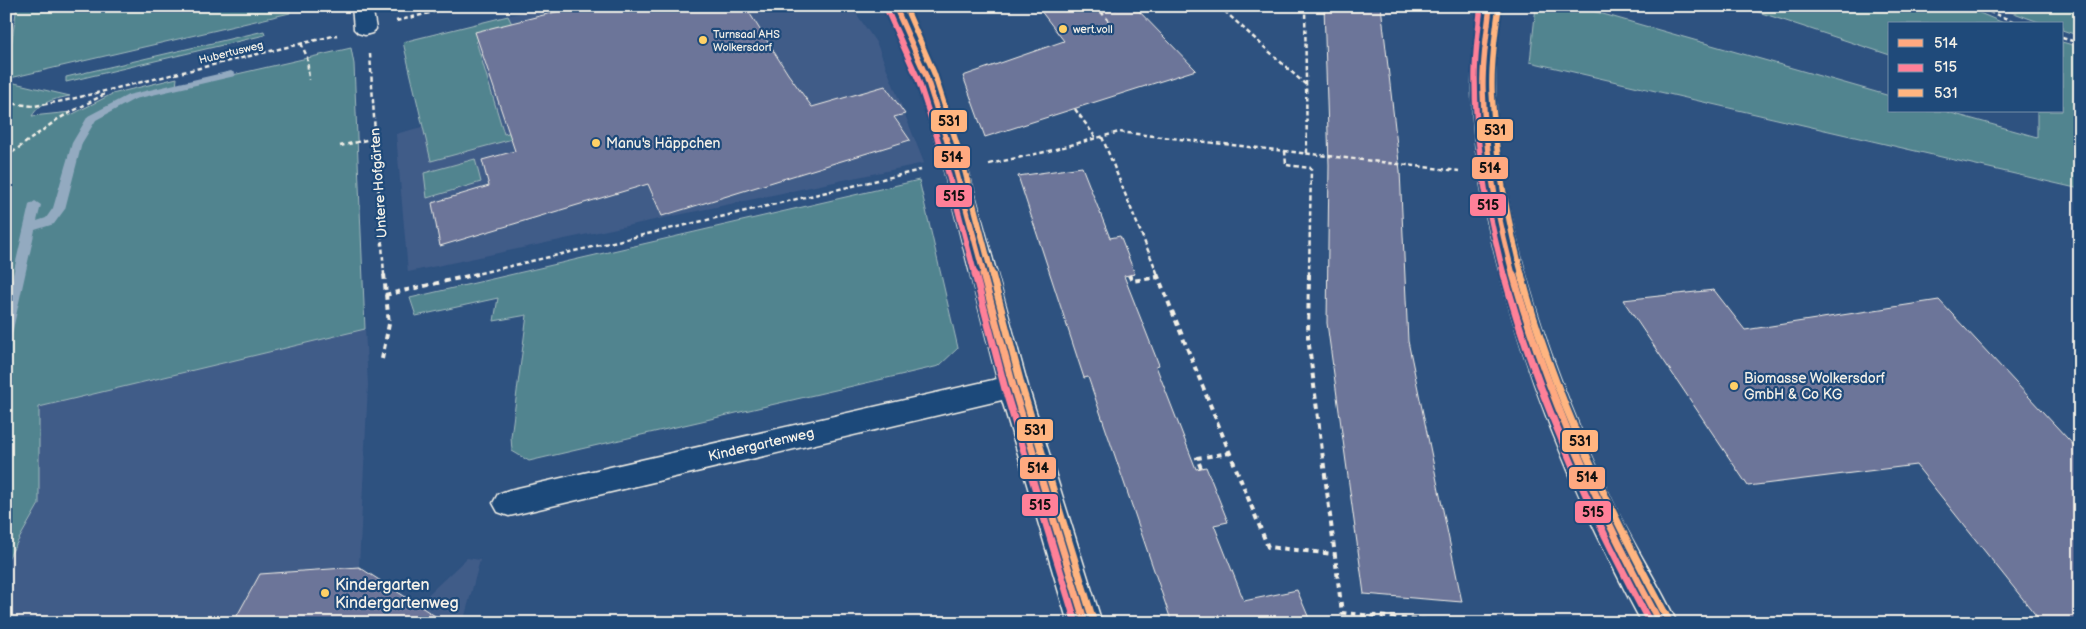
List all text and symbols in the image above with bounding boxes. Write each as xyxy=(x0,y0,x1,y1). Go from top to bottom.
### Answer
legend xyxy=(1888,22,2064,112)
marker: wert.voll xyxy=(1057,23,1069,35)
place label: wert.voll xyxy=(1073,23,1113,36)
place label: Turnsaal AHS Wolkersdorf xyxy=(713,28,780,54)
marker: Turnsaal AHS Wolkersdorf xyxy=(697,34,709,46)
text: 514 xyxy=(1934,34,1958,53)
street label: Hubertusweg xyxy=(198,38,265,67)
text: 515 xyxy=(1934,58,1957,77)
text: 531 xyxy=(1934,84,1958,103)
line badge: 531 xyxy=(930,109,968,133)
text: 531 xyxy=(938,113,960,130)
line badge: 531 xyxy=(1476,118,1514,142)
text: 531 xyxy=(1484,122,1506,139)
street label: Untere Hofgärten xyxy=(366,127,391,239)
place label: Manu's Häppchen xyxy=(606,135,720,152)
marker: Manu's Häppchen xyxy=(590,137,602,149)
line badge: 514 xyxy=(933,145,971,169)
text: 514 xyxy=(941,149,964,166)
line badge: 514 xyxy=(1471,156,1509,180)
text: 514 xyxy=(1479,160,1502,177)
line badge: 515 xyxy=(935,184,973,208)
text: 515 xyxy=(943,188,965,205)
line badge: 515 xyxy=(1469,193,1507,217)
text: 515 xyxy=(1477,197,1499,214)
place label: Biomasse Wolkersdorf GmbH & Co KG xyxy=(1744,370,1886,403)
marker: Biomasse Wolkersdorf GmbH & Co KG xyxy=(1728,380,1740,392)
line badge: 531 xyxy=(1016,418,1054,442)
text: 531 xyxy=(1024,422,1046,439)
street label: Kindergartenweg xyxy=(706,424,816,465)
line badge: 531 xyxy=(1561,429,1599,453)
text: 531 xyxy=(1569,433,1591,450)
line badge: 514 xyxy=(1019,456,1057,480)
text: 514 xyxy=(1027,460,1050,477)
line badge: 514 xyxy=(1568,466,1606,490)
text: 514 xyxy=(1576,469,1599,486)
line badge: 515 xyxy=(1021,493,1059,517)
text: 515 xyxy=(1029,497,1051,514)
line badge: 515 xyxy=(1574,500,1612,524)
text: 515 xyxy=(1582,504,1604,521)
place label: Kindergarten Kindergartenweg xyxy=(335,576,459,613)
marker: Kindergarten Kindergartenweg xyxy=(319,587,331,599)

